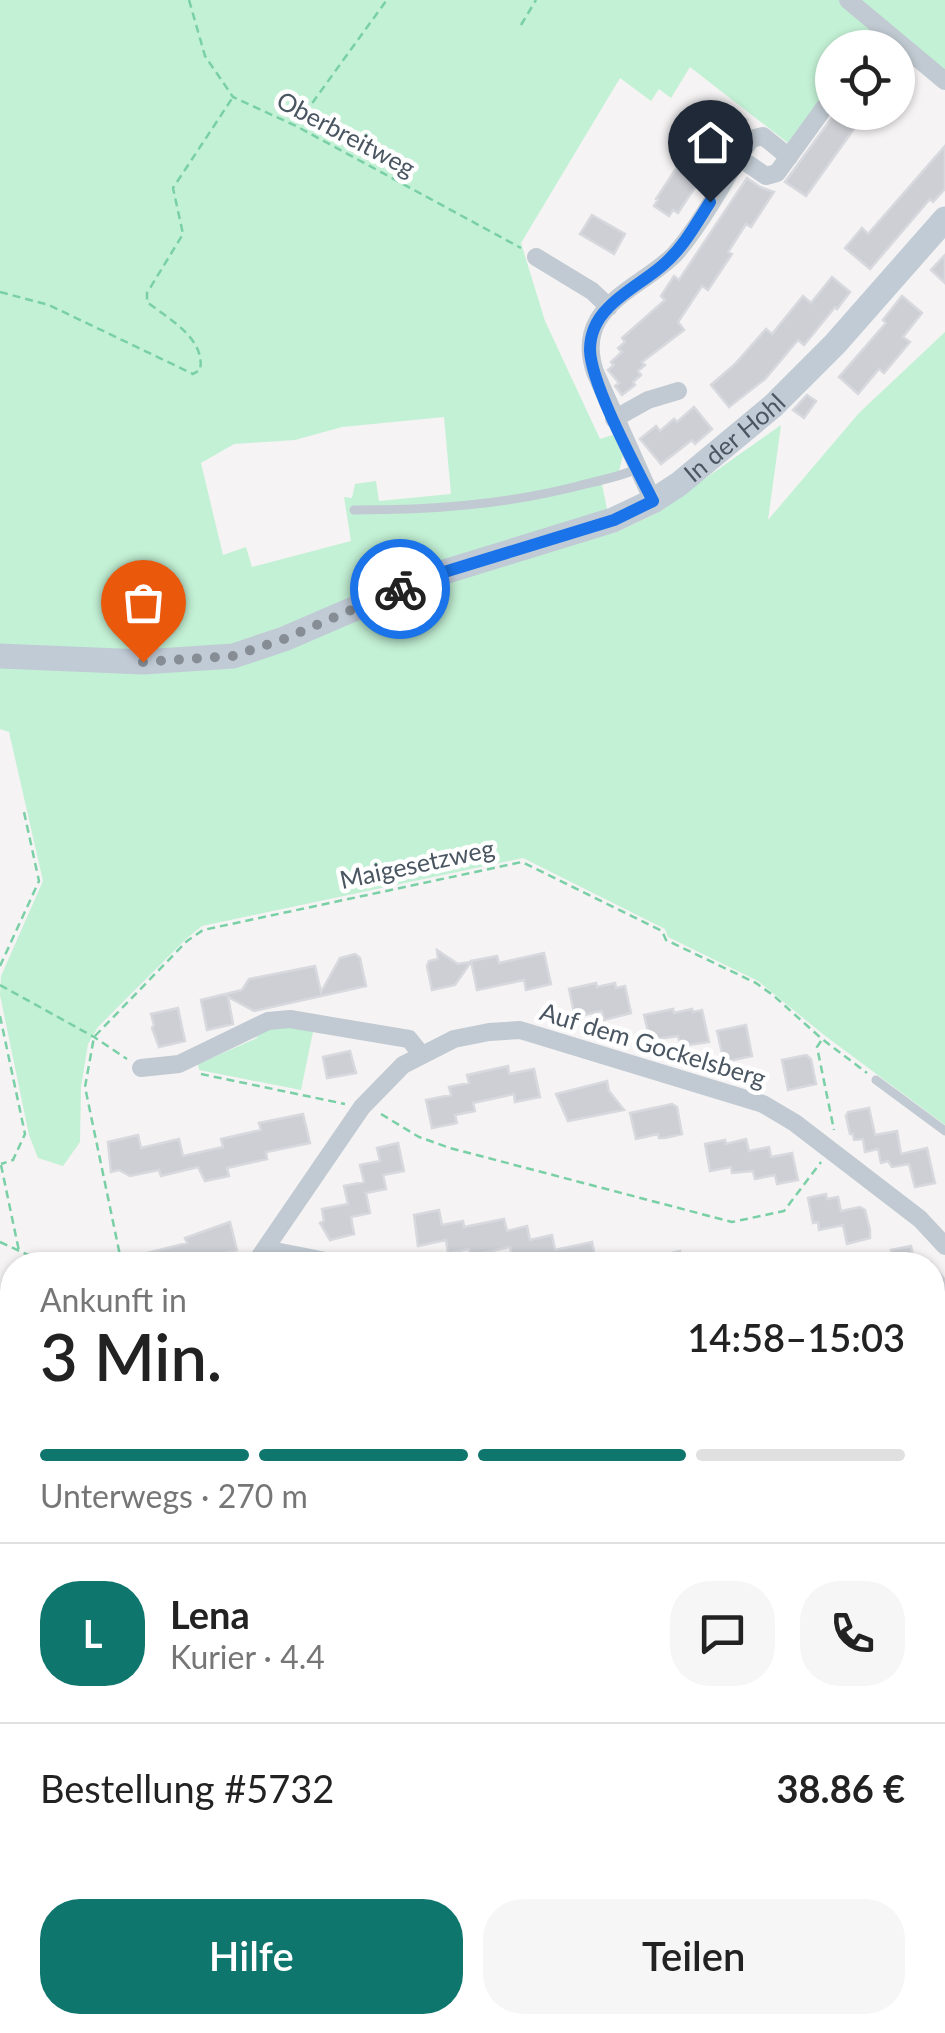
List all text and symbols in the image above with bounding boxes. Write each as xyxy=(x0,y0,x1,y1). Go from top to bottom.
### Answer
map controls xyxy=(815,30,915,130)
button: locate xyxy=(815,30,915,130)
street label: Oberbreitweg xyxy=(272,84,421,182)
pin xyxy=(668,100,753,203)
icon: home xyxy=(683,115,738,170)
street label: In der Hohl xyxy=(677,387,791,488)
courier xyxy=(350,539,450,639)
pin xyxy=(101,560,186,663)
icon: bike xyxy=(373,562,428,617)
icon: bag xyxy=(116,575,171,630)
street label: Maigesetzweg xyxy=(337,832,497,894)
street label: Auf dem Gockelsberg xyxy=(537,995,770,1093)
text: Ankunft in xyxy=(40,1280,187,1319)
text: 14:58–15:03 xyxy=(687,1314,905,1360)
text: 3 Min. xyxy=(40,1317,222,1395)
text: Unterwegs · 270 m xyxy=(40,1476,308,1515)
button: chat xyxy=(670,1581,775,1686)
button: phone xyxy=(800,1581,905,1686)
text: Lena xyxy=(170,1591,250,1637)
text: L xyxy=(83,1610,102,1656)
text: Kurier · 4.4 xyxy=(170,1637,325,1676)
text: Bestellung #5732 xyxy=(40,1765,334,1811)
text: 38.86 € xyxy=(777,1765,905,1811)
button: Hilfe xyxy=(40,1899,463,2014)
button: Teilen xyxy=(483,1899,905,2014)

